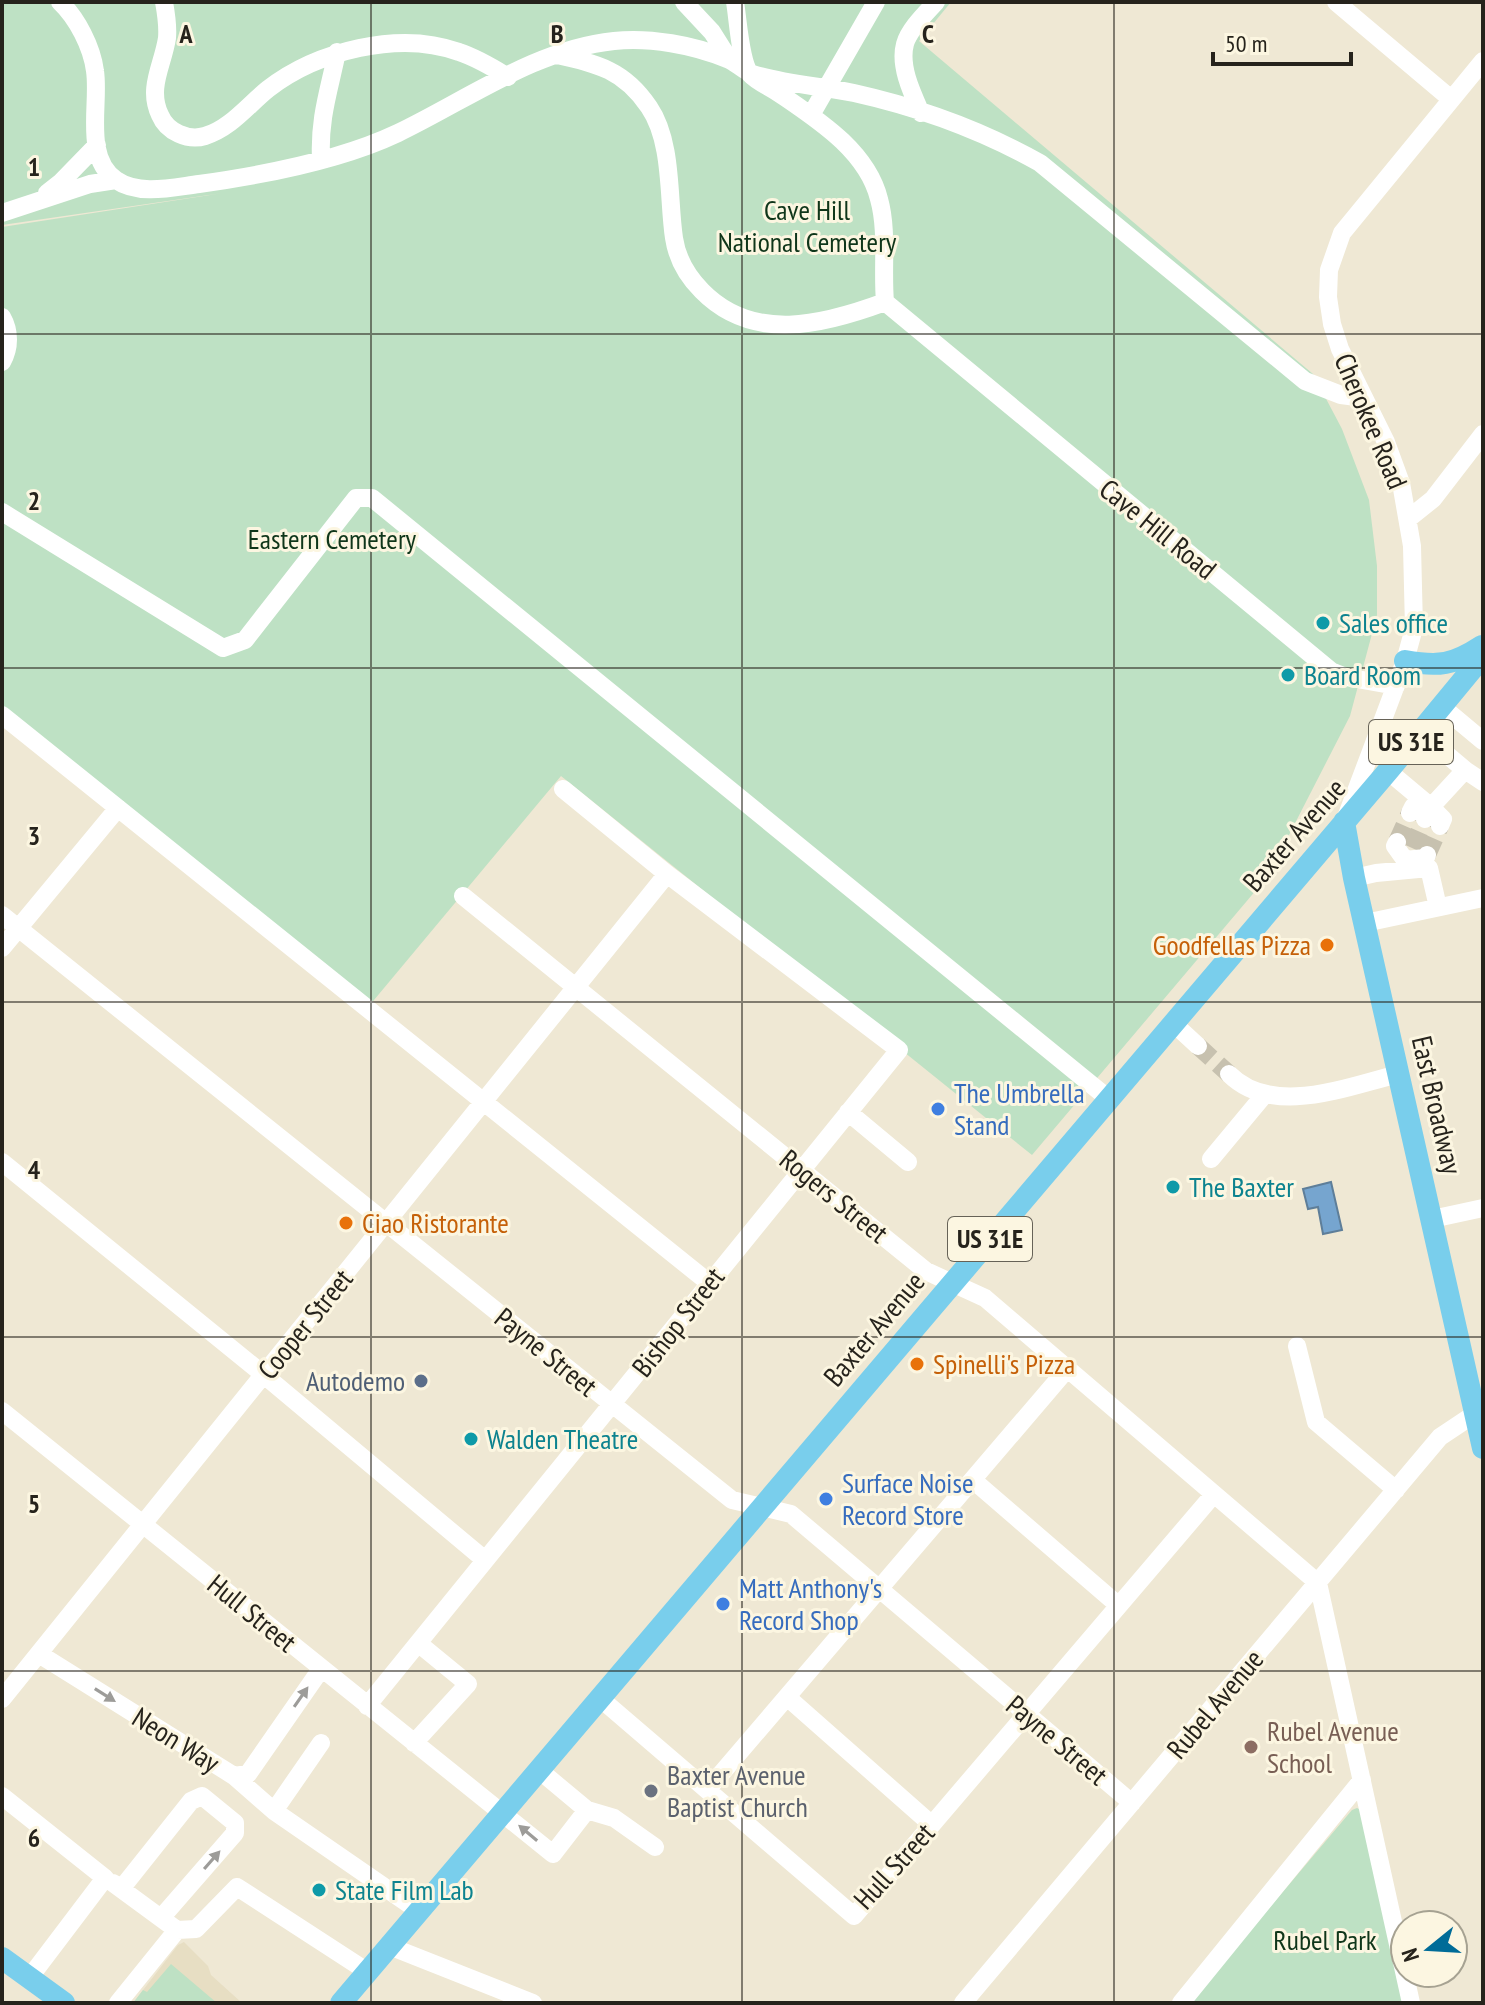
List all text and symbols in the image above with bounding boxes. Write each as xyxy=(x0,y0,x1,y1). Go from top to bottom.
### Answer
scale bar xyxy=(1213,16,1351,66)
text: A xyxy=(178,17,193,50)
text: B xyxy=(551,17,564,50)
text: C xyxy=(922,17,934,50)
text: 50 m xyxy=(1225,28,1267,59)
text: 1 xyxy=(28,150,40,183)
park label: Cave Hill National Cemetery xyxy=(718,191,897,260)
street label: Cherokee Road xyxy=(1326,347,1417,494)
street label: Cave Hill Road xyxy=(1092,470,1224,587)
text: 2 xyxy=(28,484,40,517)
park label: Eastern Cemetery xyxy=(248,520,417,557)
place label: Sales office xyxy=(1339,604,1448,641)
marker: Sales office xyxy=(1314,614,1332,632)
place label: Board Room xyxy=(1304,656,1421,693)
marker: Board Room xyxy=(1279,666,1297,684)
road number: US 31E xyxy=(1369,720,1453,764)
street label: Baxter Avenue xyxy=(1234,770,1353,899)
text: 3 xyxy=(28,819,40,852)
place label: Goodfellas Pizza xyxy=(1153,926,1311,963)
marker: Goodfellas Pizza xyxy=(1318,936,1336,954)
street label: East Broadway xyxy=(1404,1032,1471,1178)
place label: The Umbrella Stand xyxy=(954,1074,1085,1143)
marker: The Umbrella Stand xyxy=(929,1100,947,1118)
street label: Rogers Street xyxy=(772,1141,896,1251)
text: 4 xyxy=(28,1153,41,1186)
place label: The Baxter xyxy=(1189,1168,1294,1205)
marker: The Baxter xyxy=(1164,1178,1182,1196)
place label: Ciao Ristorante xyxy=(362,1204,509,1241)
marker: Ciao Ristorante xyxy=(337,1214,355,1232)
road number: US 31E xyxy=(948,1217,1032,1261)
street label: Bishop Street xyxy=(623,1259,732,1384)
street label: Cooper Street xyxy=(249,1261,361,1386)
street label: Baxter Avenue xyxy=(815,1264,932,1394)
street label: Payne Street xyxy=(488,1299,605,1404)
place label: Spinelli's Pizza xyxy=(933,1345,1075,1382)
marker: Spinelli's Pizza xyxy=(908,1355,926,1373)
place label: Autodemo xyxy=(306,1362,405,1399)
marker: Autodemo xyxy=(412,1372,430,1390)
place label: Walden Theatre xyxy=(487,1420,638,1457)
marker: Walden Theatre xyxy=(462,1430,480,1448)
place label: Surface Noise Record Store xyxy=(842,1464,973,1533)
text: 5 xyxy=(28,1487,40,1520)
marker: Surface Noise Record Store xyxy=(817,1490,835,1508)
street label: Hull Street xyxy=(200,1565,305,1660)
place label: Matt Anthony's Record Shop xyxy=(739,1569,882,1638)
marker: Matt Anthony's Record Shop xyxy=(714,1595,732,1613)
street label: Rubel Avenue xyxy=(1158,1641,1271,1766)
street label: Payne Street xyxy=(999,1686,1116,1793)
one-way arrow xyxy=(293,1687,308,1708)
one-way arrow xyxy=(94,1688,116,1702)
street label: Neon Way xyxy=(126,1698,227,1781)
place label: Rubel Avenue School xyxy=(1267,1712,1399,1781)
marker: Rubel Avenue School xyxy=(1242,1738,1260,1756)
place label: Baxter Avenue Baptist Church xyxy=(667,1756,808,1825)
marker: Baxter Avenue Baptist Church xyxy=(642,1782,660,1800)
street label: Hull Street xyxy=(845,1814,942,1917)
text: 6 xyxy=(28,1821,40,1854)
one-way arrow xyxy=(518,1825,538,1842)
one-way arrow xyxy=(203,1850,220,1870)
place label: State Film Lab xyxy=(335,1871,474,1908)
marker: State Film Lab xyxy=(310,1881,328,1899)
north arrow xyxy=(1389,1909,1469,1989)
park label: Rubel Park xyxy=(1273,1921,1377,1958)
text: N xyxy=(1395,1945,1425,1965)

